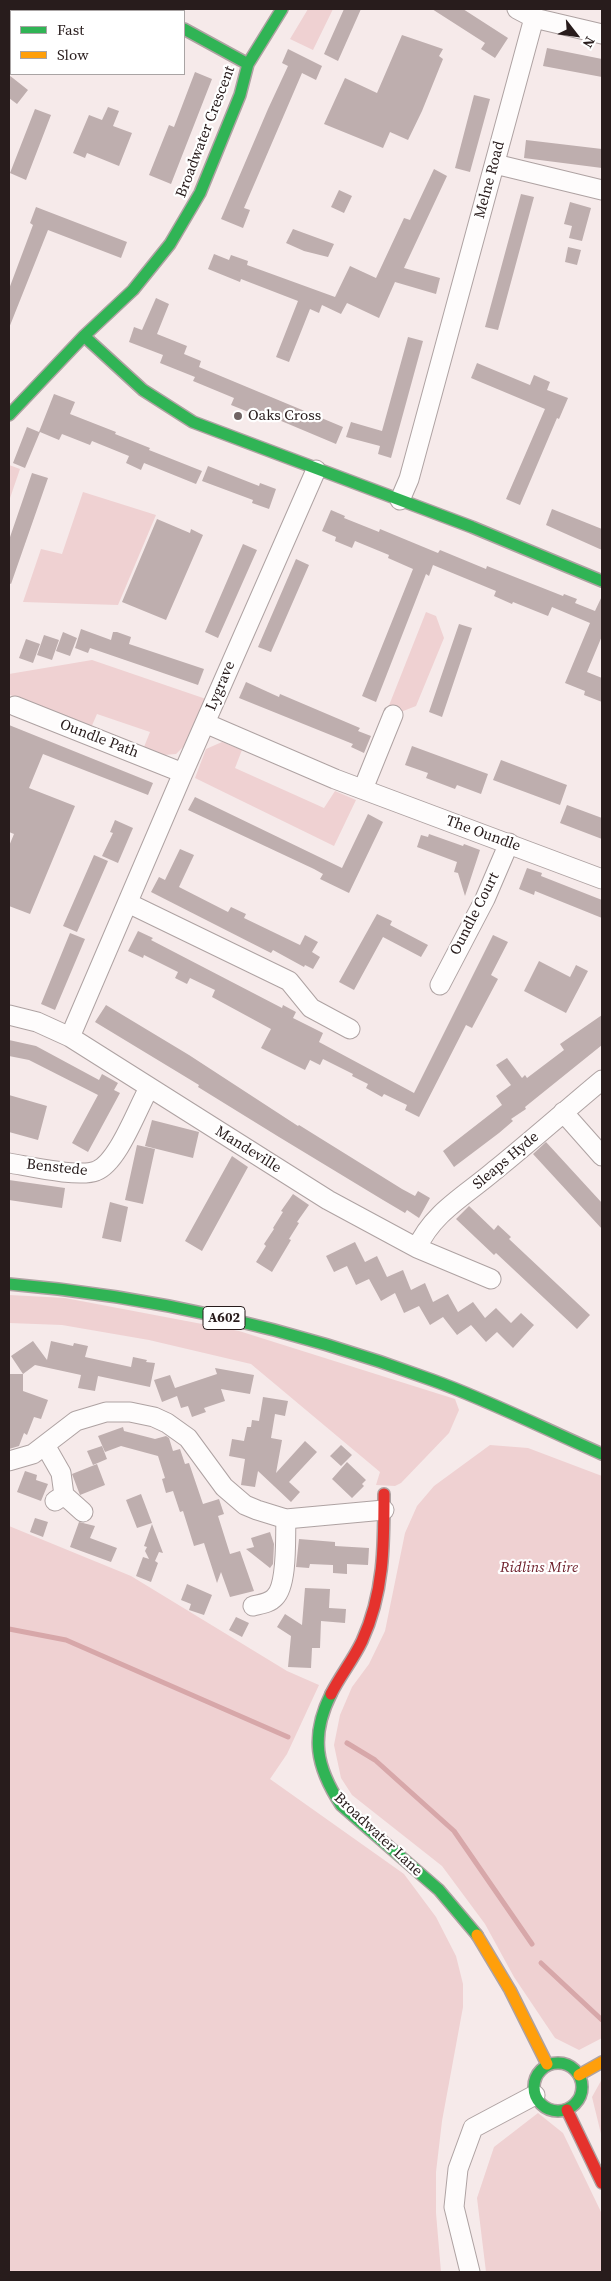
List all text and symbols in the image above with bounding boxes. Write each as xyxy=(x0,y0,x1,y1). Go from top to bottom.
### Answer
legend xyxy=(10,10,185,75)
north arrow xyxy=(551,10,601,60)
text: Fast xyxy=(57,19,84,40)
text: N xyxy=(578,33,600,52)
text: Slow xyxy=(57,44,89,65)
street label: Broadwater Crescent xyxy=(173,64,239,200)
street label: Melne Road xyxy=(471,139,509,221)
place label: Oaks Cross xyxy=(248,407,321,425)
marker: Oaks Cross xyxy=(232,410,244,422)
street label: Lygrave xyxy=(203,659,239,713)
street label: Oundle Path xyxy=(57,716,141,762)
street label: The Oundle xyxy=(443,812,523,856)
street label: Oundle Court xyxy=(446,870,504,958)
street label: Mandeville xyxy=(212,1123,284,1177)
street label: Sleaps Hyde xyxy=(469,1128,543,1194)
street label: Benstede xyxy=(26,1156,88,1180)
road number: A602 xyxy=(203,1306,245,1330)
park label: Ridlins Mire xyxy=(500,1559,578,1577)
street label: Broadwater Lane xyxy=(330,1789,426,1881)

